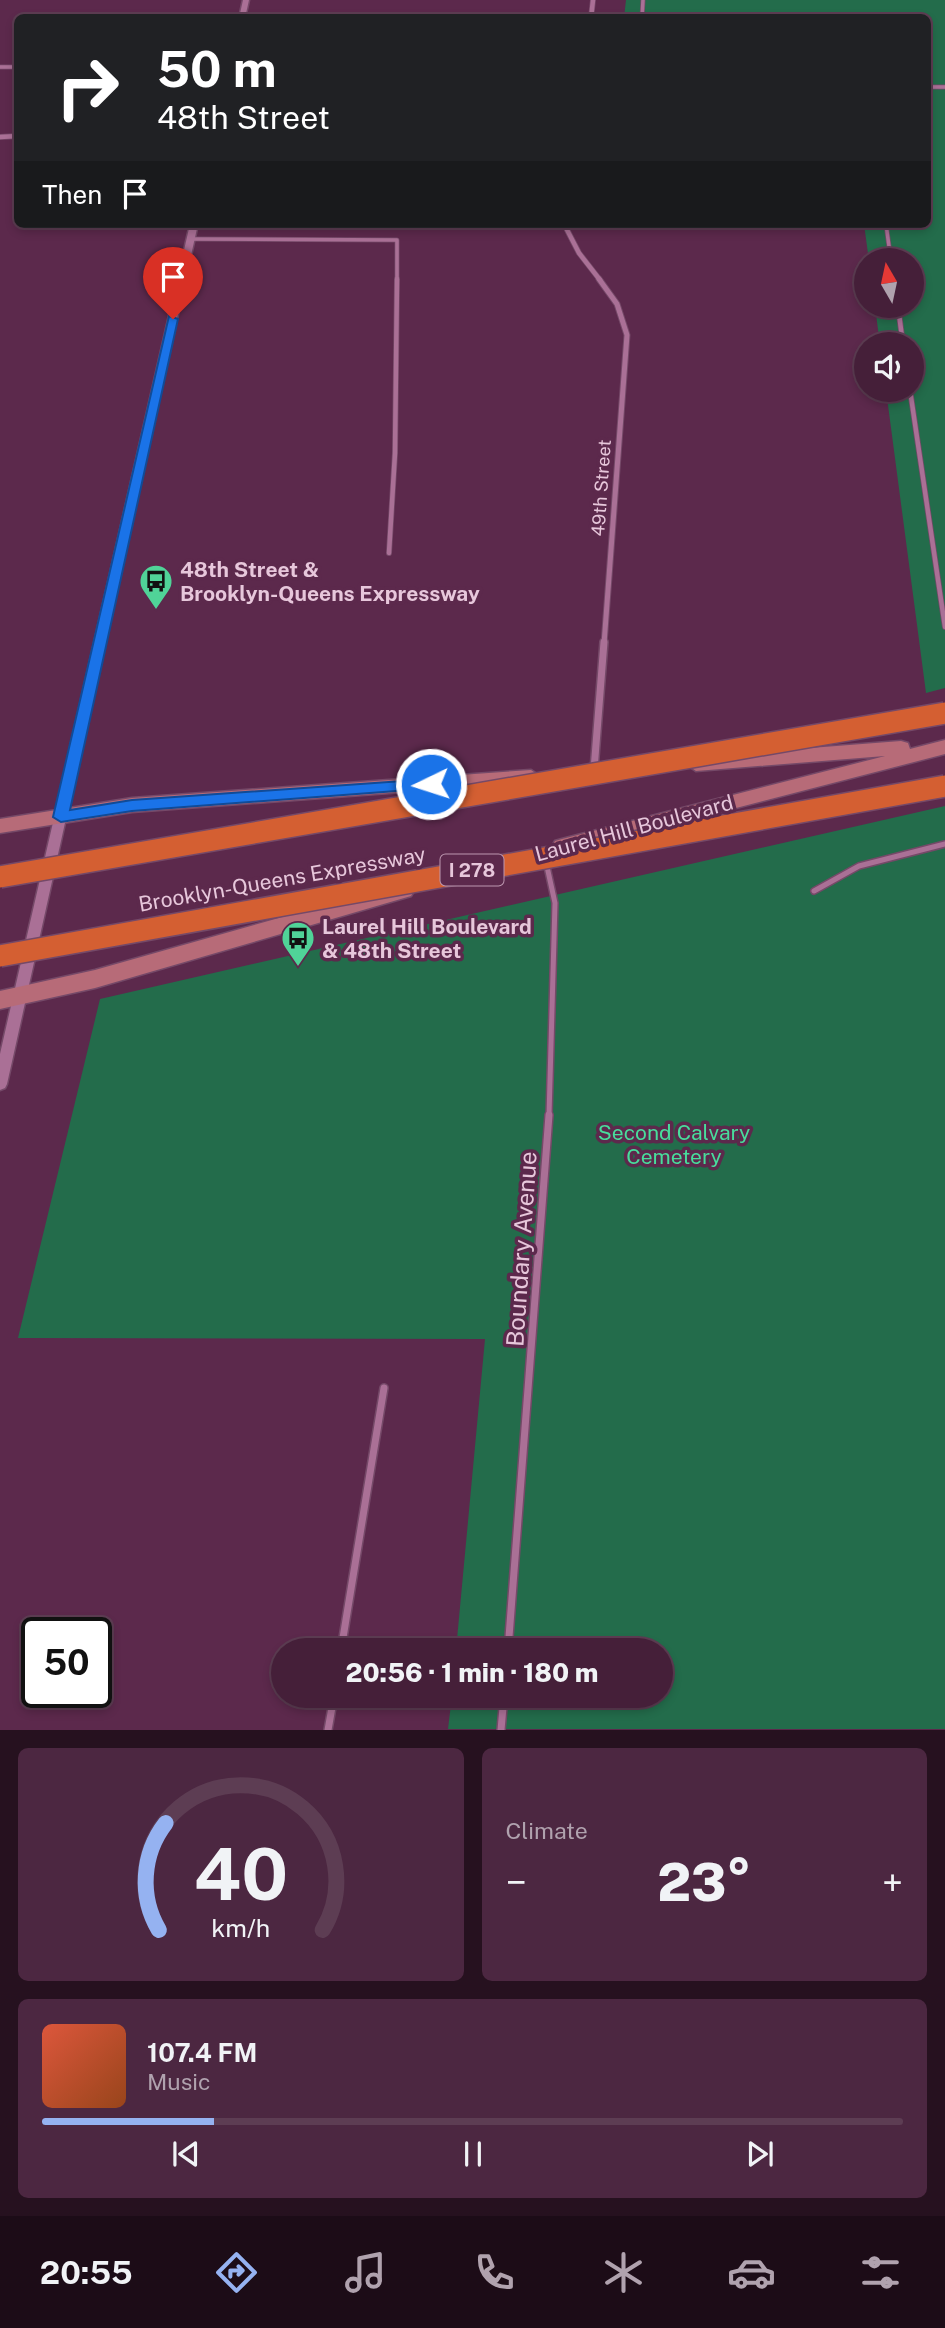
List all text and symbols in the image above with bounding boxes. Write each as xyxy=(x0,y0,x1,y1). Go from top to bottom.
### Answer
text: 50 m xyxy=(157,40,277,98)
icon: right xyxy=(42,42,133,133)
text: 48th Street xyxy=(157,99,330,136)
icon: arrive xyxy=(116,175,154,213)
text: Then xyxy=(42,179,102,210)
pin xyxy=(143,247,203,319)
north arrow xyxy=(854,248,924,318)
map controls xyxy=(854,248,924,402)
icon: arrive xyxy=(154,258,192,296)
button: sound xyxy=(854,332,924,402)
street label: 49th Street xyxy=(587,439,615,537)
place label: 48th Street & Brooklyn-Queens Expressway xyxy=(180,557,480,606)
bus stop icon: 48th Street & Brooklyn-Queens Expressway xyxy=(137,562,175,611)
position arrow xyxy=(394,747,468,821)
street label: Laurel Hill Boulevard xyxy=(532,789,736,867)
street label: Brooklyn-Queens Expressway xyxy=(136,841,428,917)
road number: I 278 xyxy=(440,855,504,886)
place label: Laurel Hill Boulevard & 48th Street xyxy=(322,914,532,963)
bus stop icon: Laurel Hill Boulevard & 48th Street xyxy=(279,919,317,968)
park label: Second Calvary Cemetery xyxy=(598,1120,750,1169)
street label: Boundary Avenue xyxy=(500,1150,542,1348)
speed limit sign: 50 xyxy=(21,1617,112,1708)
text: 20:56 · 1 min · 180 m xyxy=(345,1657,599,1688)
text: Climate xyxy=(506,1817,588,1844)
text: 40 xyxy=(193,1832,288,1917)
text: 23° xyxy=(657,1852,751,1913)
text: − xyxy=(506,1860,527,1905)
text: + xyxy=(882,1860,903,1905)
text: km/h xyxy=(211,1913,270,1943)
text: 107.4 FM xyxy=(147,2037,257,2068)
text: Music xyxy=(147,2068,211,2095)
icon: previous xyxy=(167,2135,205,2173)
icon: pause xyxy=(454,2135,492,2173)
icon: next xyxy=(741,2135,779,2173)
icon: directions xyxy=(212,2248,261,2297)
icon: music xyxy=(341,2248,390,2297)
icon: phone xyxy=(470,2248,519,2297)
icon: climate xyxy=(599,2248,648,2297)
icon: car xyxy=(727,2248,776,2297)
icon: filters xyxy=(856,2248,905,2297)
text: 20:55 xyxy=(40,2254,133,2291)

